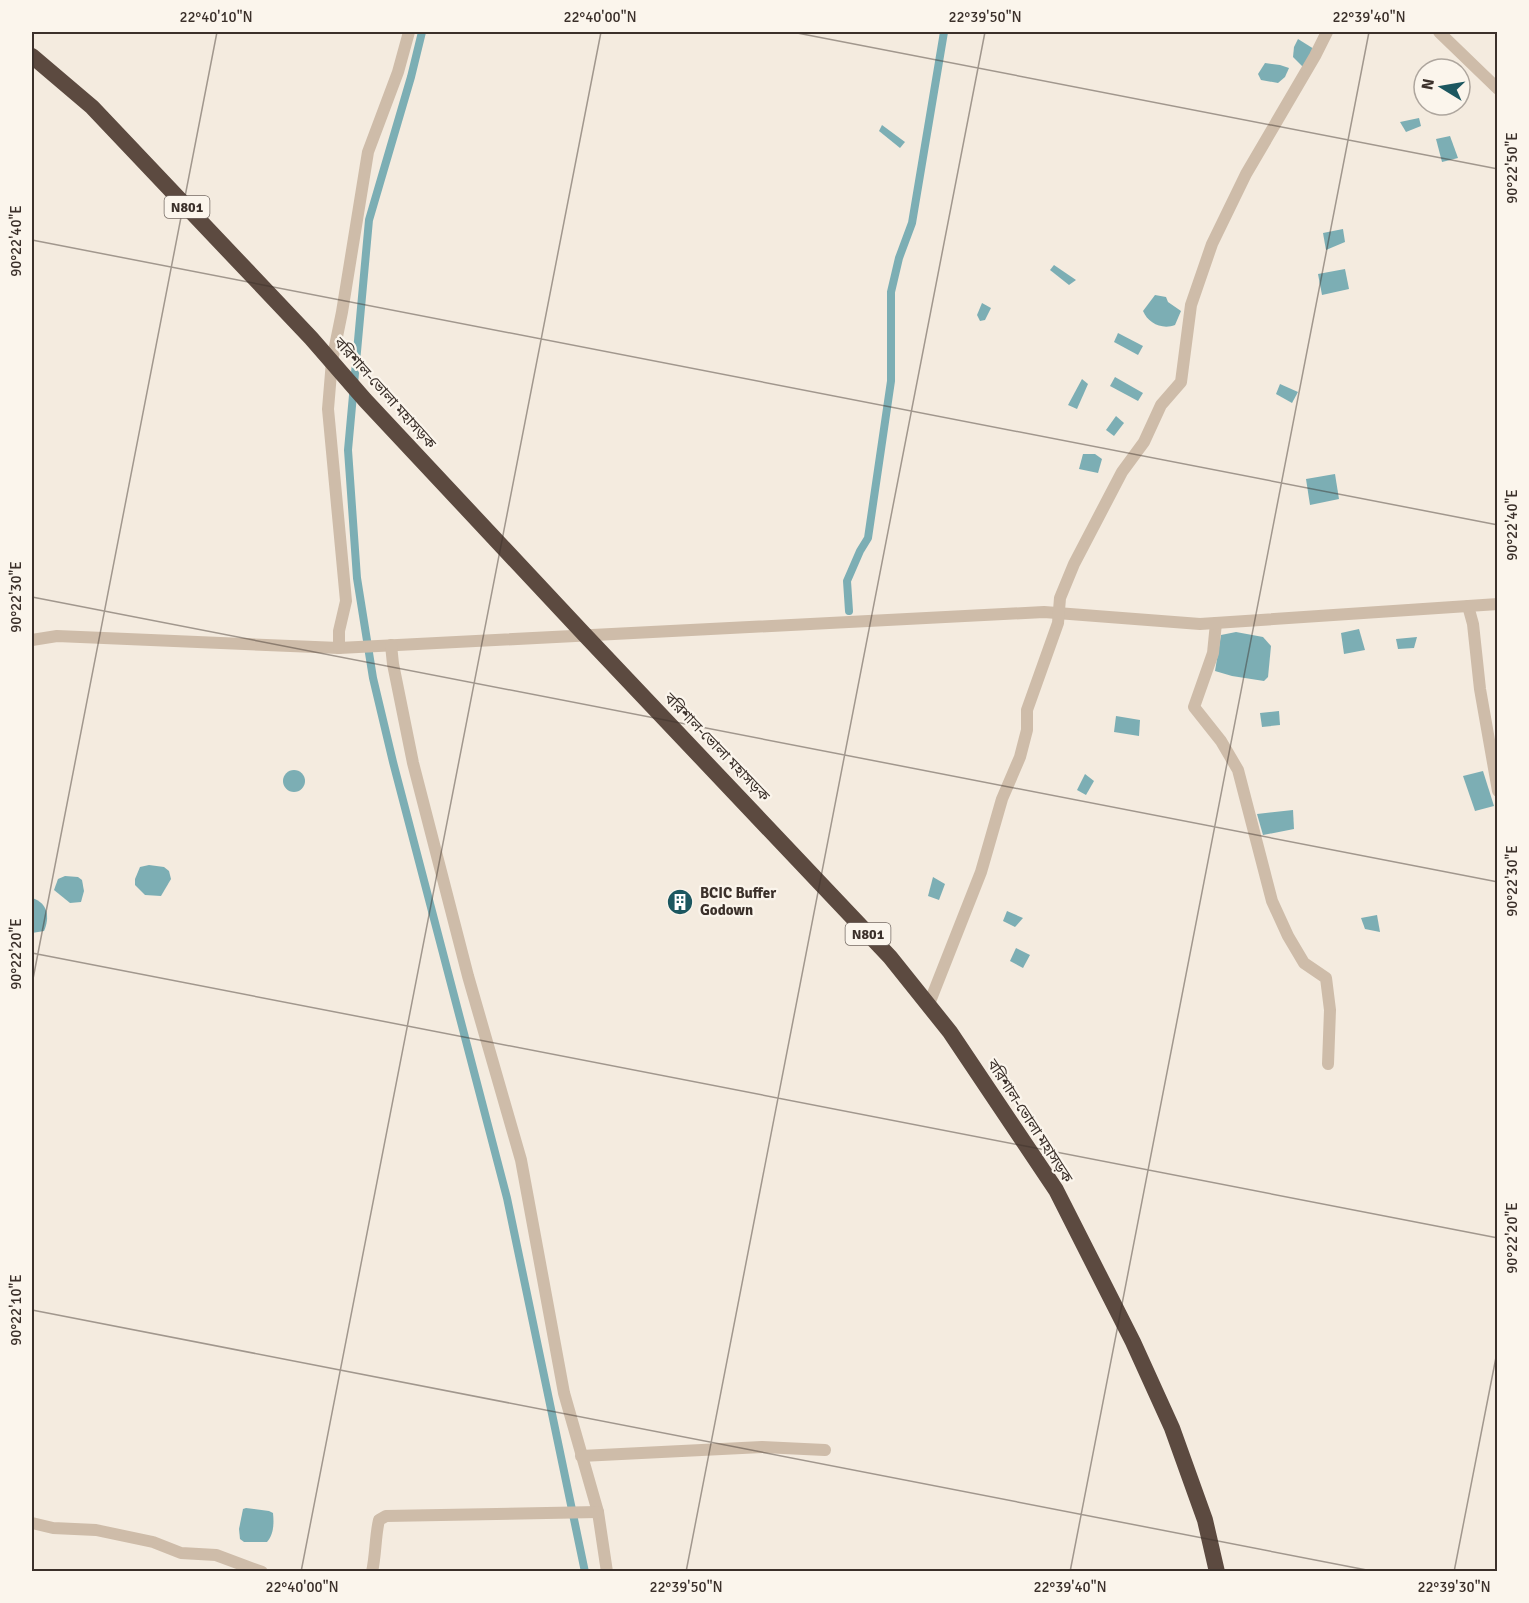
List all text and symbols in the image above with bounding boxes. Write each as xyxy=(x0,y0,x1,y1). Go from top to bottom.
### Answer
text: 22°40'10"N xyxy=(179,8,253,26)
text: 22°40'00"N xyxy=(563,8,637,26)
text: 22°39'50"N xyxy=(948,8,1022,26)
text: 22°39'40"N xyxy=(1332,8,1406,26)
north arrow xyxy=(1412,57,1472,117)
text: N xyxy=(1417,77,1439,92)
text: 90°22'50"E xyxy=(1503,132,1521,204)
road number: N801 xyxy=(164,196,210,218)
text: 90°22'40"E xyxy=(7,205,25,277)
street label: বরিশাল-ভোলা মহাসড়ক xyxy=(330,333,440,453)
text: 90°22'40"E xyxy=(1503,489,1521,561)
text: 90°22'30"E xyxy=(7,561,25,633)
street label: বরিশাল-ভোলা মহাসড়ক xyxy=(660,688,774,806)
text: 90°22'30"E xyxy=(1503,845,1521,917)
place label: BCIC Buffer Godown xyxy=(700,884,776,919)
building icon: BCIC Buffer Godown xyxy=(665,887,695,917)
text: 90°22'20"E xyxy=(7,918,25,990)
road number: N801 xyxy=(846,923,890,945)
street label: বরিশাল-ভোলা মহাসড়ক xyxy=(983,1055,1077,1187)
text: 90°22'20"E xyxy=(1503,1202,1521,1274)
text: 90°22'10"E xyxy=(7,1274,25,1346)
text: 22°40'00"N xyxy=(265,1578,339,1596)
text: 22°39'50"N xyxy=(649,1578,723,1596)
text: 22°39'40"N xyxy=(1033,1578,1107,1596)
text: 22°39'30"N xyxy=(1417,1578,1491,1596)

